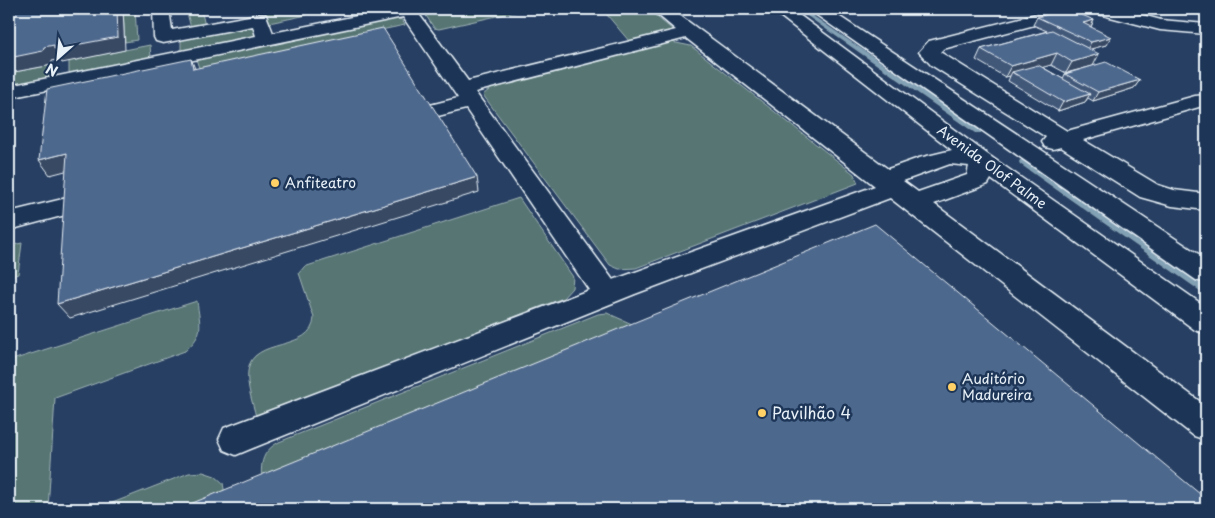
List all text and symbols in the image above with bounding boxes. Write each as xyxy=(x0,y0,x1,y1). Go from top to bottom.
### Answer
north arrow xyxy=(32,32,82,82)
text: N xyxy=(42,58,62,82)
street label: Avenida Olof Palme xyxy=(933,120,1052,214)
place label: Anfiteatro xyxy=(285,172,356,193)
marker: Anfiteatro xyxy=(269,177,281,189)
place label: Auditório Madureira xyxy=(962,368,1032,405)
marker: Auditório Madureira xyxy=(946,381,958,393)
place label: Pavilhão 4 xyxy=(772,400,851,424)
marker: Pavilhão 4 xyxy=(756,407,768,419)

